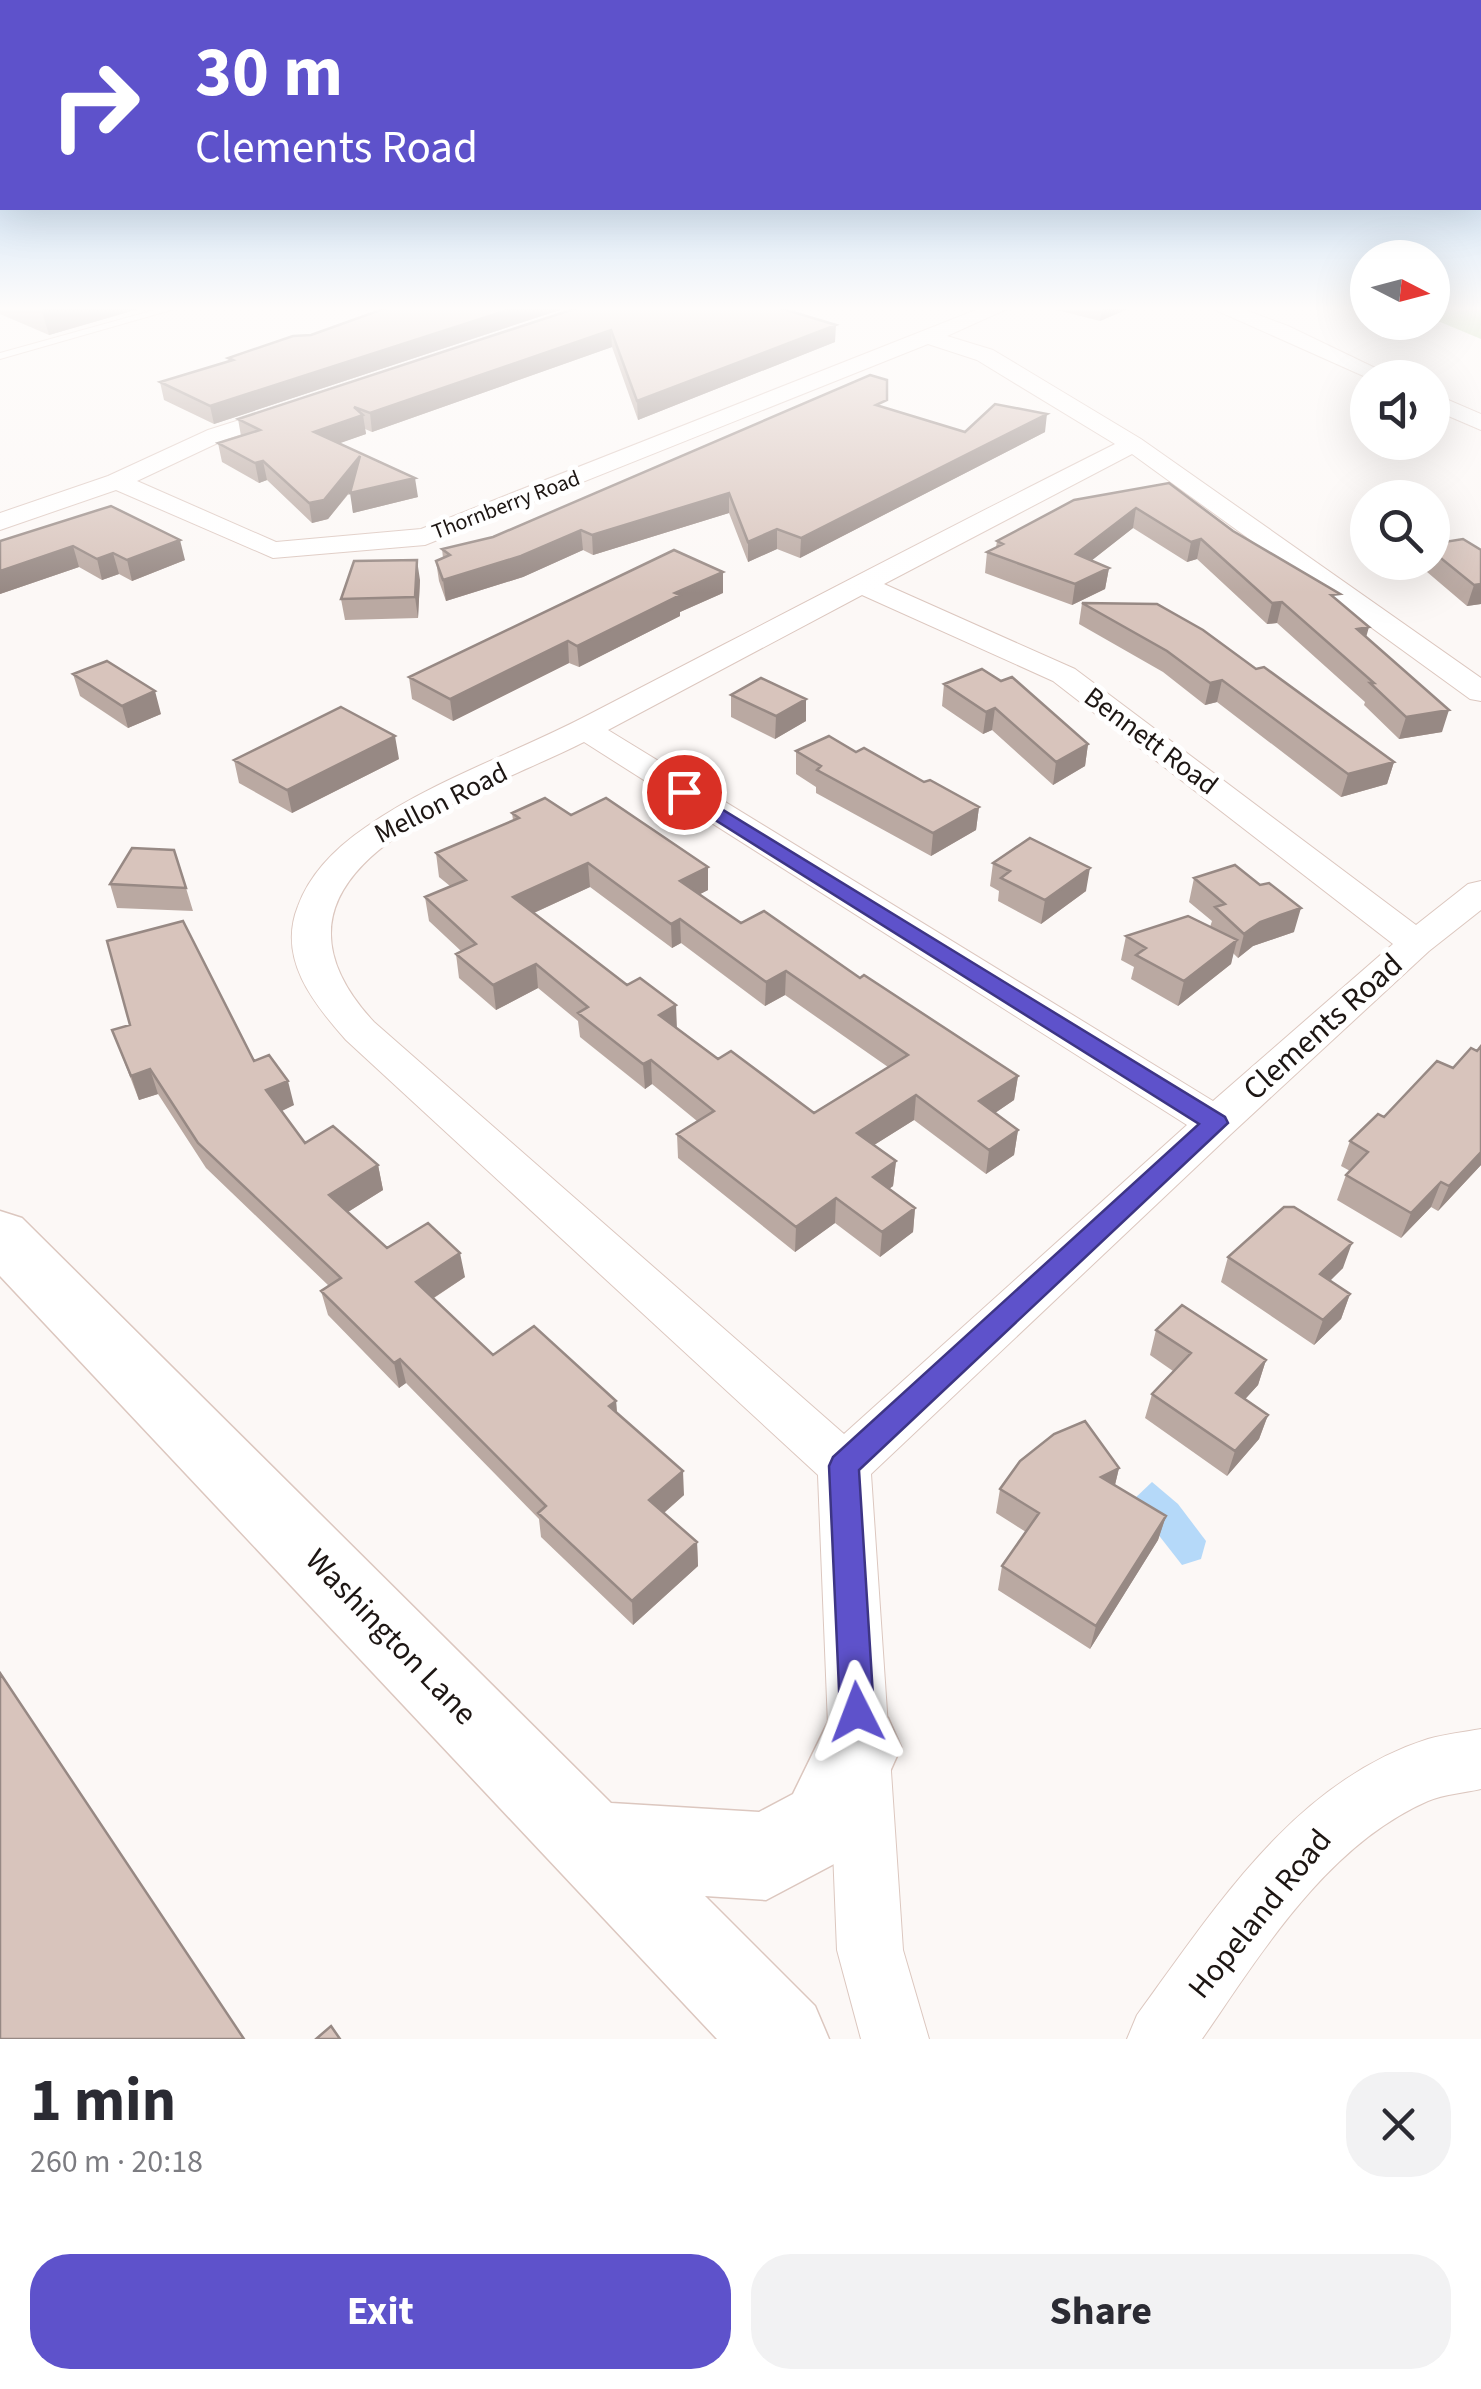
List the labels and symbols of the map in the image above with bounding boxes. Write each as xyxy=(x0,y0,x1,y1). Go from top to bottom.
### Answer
north arrow xyxy=(1350,240,1450,340)
street label: Thornberry Road xyxy=(427,462,585,548)
street label: Bennett Road xyxy=(1076,677,1226,805)
pin xyxy=(642,750,727,835)
street label: Mellon Road xyxy=(367,752,515,854)
street label: Clements Road xyxy=(1233,943,1413,1111)
street label: Washington Lane xyxy=(295,1538,487,1736)
position arrow xyxy=(805,1660,909,1764)
street label: Hopeland Road xyxy=(1177,1819,1343,2009)

